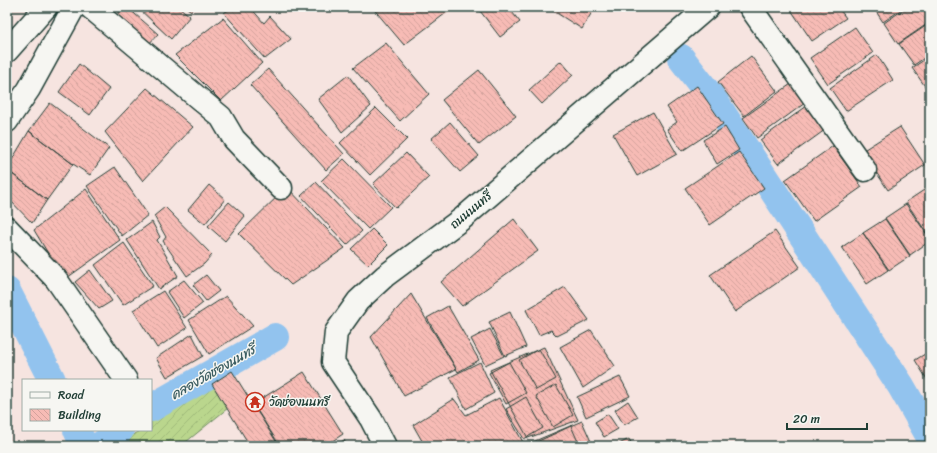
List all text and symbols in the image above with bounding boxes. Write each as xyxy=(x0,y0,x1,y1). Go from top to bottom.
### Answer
street label: ถนนนนทรี xyxy=(445,184,499,235)
water label: คลองวัดช่องนนทรี xyxy=(166,336,264,406)
legend xyxy=(22,379,152,431)
text: Road xyxy=(58,384,85,406)
temple icon: วัดช่องนนทรี xyxy=(244,391,266,413)
place label: วัดช่องนนทรี xyxy=(269,391,331,413)
text: Building xyxy=(58,404,101,426)
scale bar xyxy=(787,405,867,431)
text: 20 m xyxy=(793,408,820,430)

